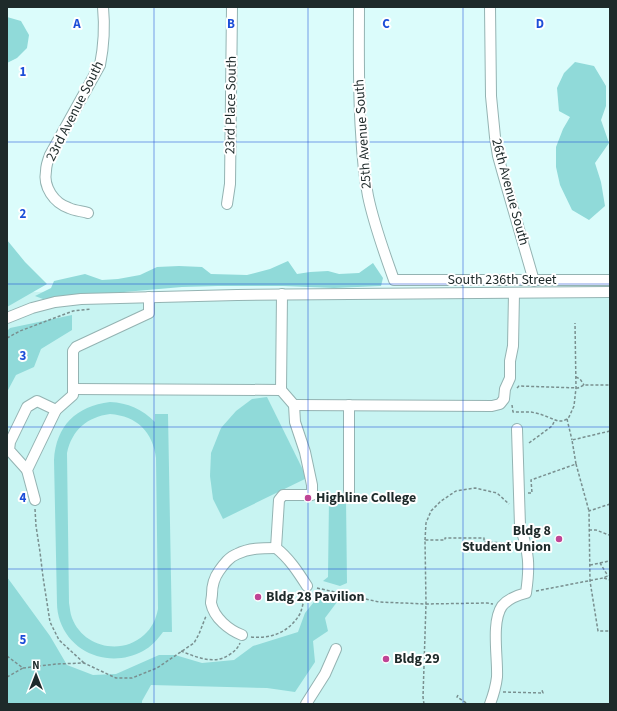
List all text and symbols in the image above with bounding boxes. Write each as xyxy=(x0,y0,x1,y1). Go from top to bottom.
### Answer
text: A xyxy=(72,15,81,33)
text: B xyxy=(227,15,235,33)
text: C xyxy=(382,15,390,33)
text: D xyxy=(536,15,544,33)
street label: 23rd Place South xyxy=(220,56,242,154)
street label: 23rd Avenue South xyxy=(41,57,109,165)
text: 1 xyxy=(20,63,27,81)
street label: 25th Avenue South xyxy=(349,78,377,190)
street label: 26th Avenue South xyxy=(486,136,534,248)
text: 2 xyxy=(20,205,27,223)
street label: South 236th Street xyxy=(448,270,557,290)
text: 3 xyxy=(20,347,27,365)
place label: Highline College xyxy=(316,488,416,508)
text: 4 xyxy=(20,489,27,507)
marker: Highline College xyxy=(303,493,313,503)
place label: Bldg 8 Student Union xyxy=(462,521,551,557)
marker: Bldg 8 Student Union xyxy=(554,534,564,544)
place label: Bldg 28 Pavilion xyxy=(266,587,364,607)
marker: Bldg 28 Pavilion xyxy=(253,592,263,602)
text: 5 xyxy=(20,631,27,649)
place label: Bldg 29 xyxy=(394,649,440,669)
marker: Bldg 29 xyxy=(381,654,391,664)
north arrow xyxy=(16,655,56,695)
text: N xyxy=(32,658,40,673)

